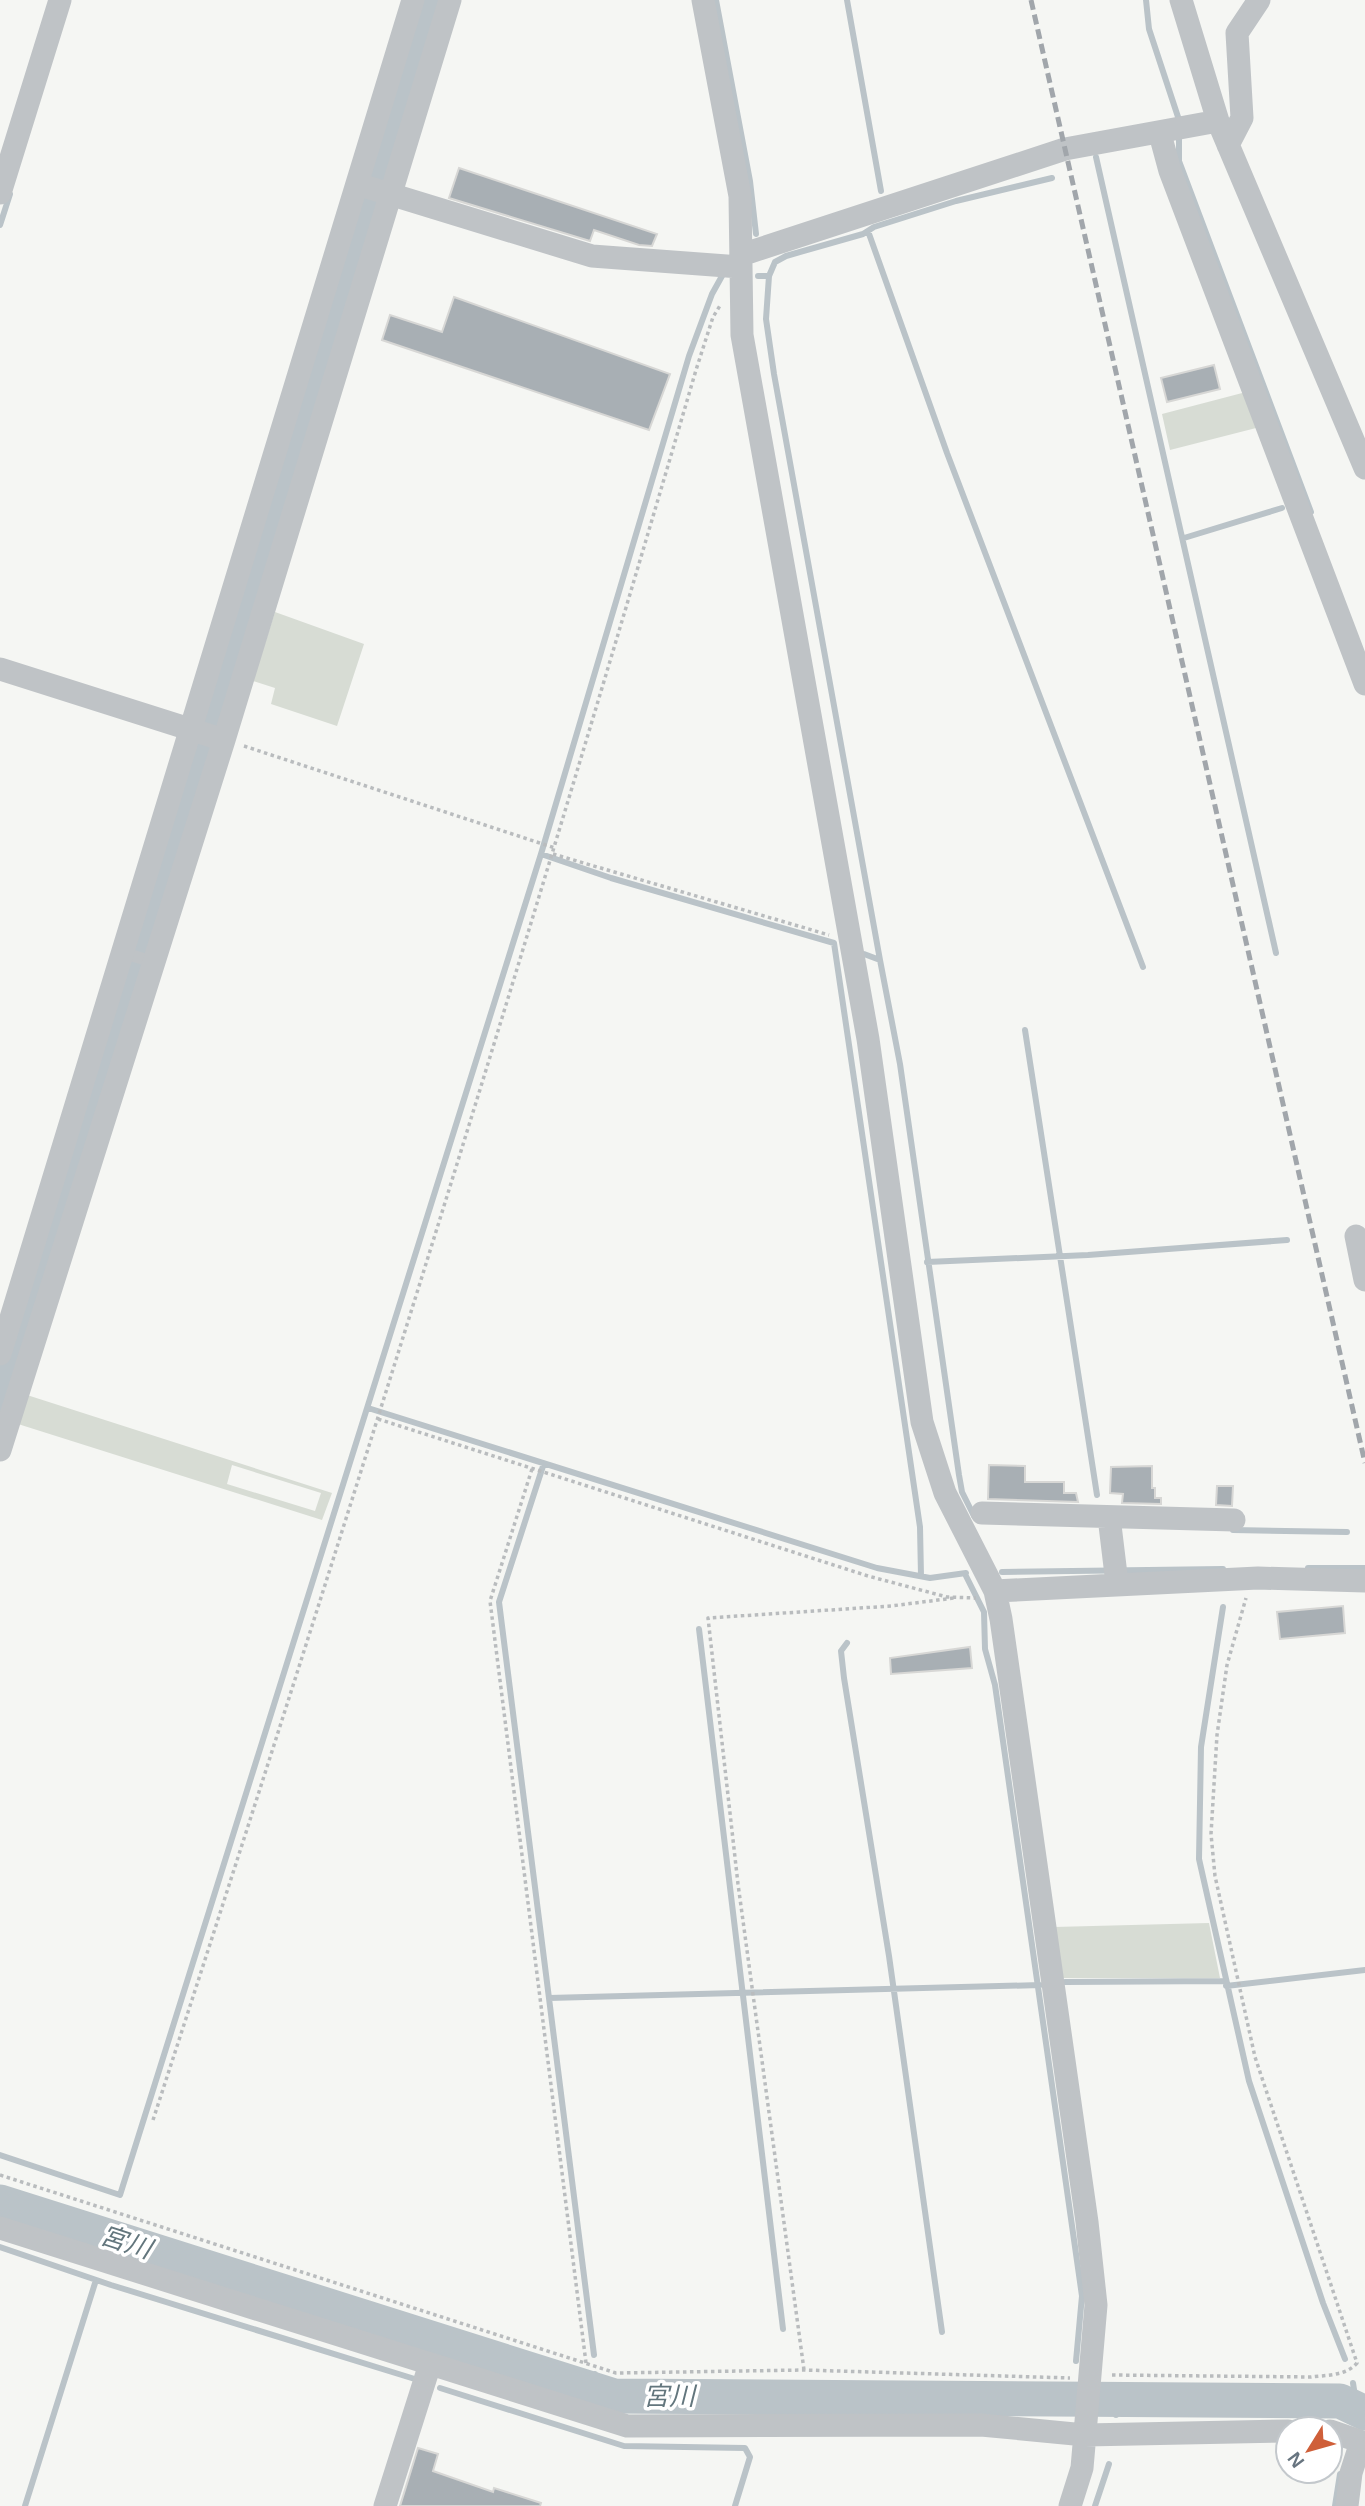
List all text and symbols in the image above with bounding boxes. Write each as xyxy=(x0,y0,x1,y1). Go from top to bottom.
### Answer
water label: 宮川 xyxy=(97,2220,158,2265)
water label: 宮川 xyxy=(643,2381,698,2411)
north arrow xyxy=(1274,2415,1344,2485)
text: N xyxy=(1283,2448,1308,2472)

